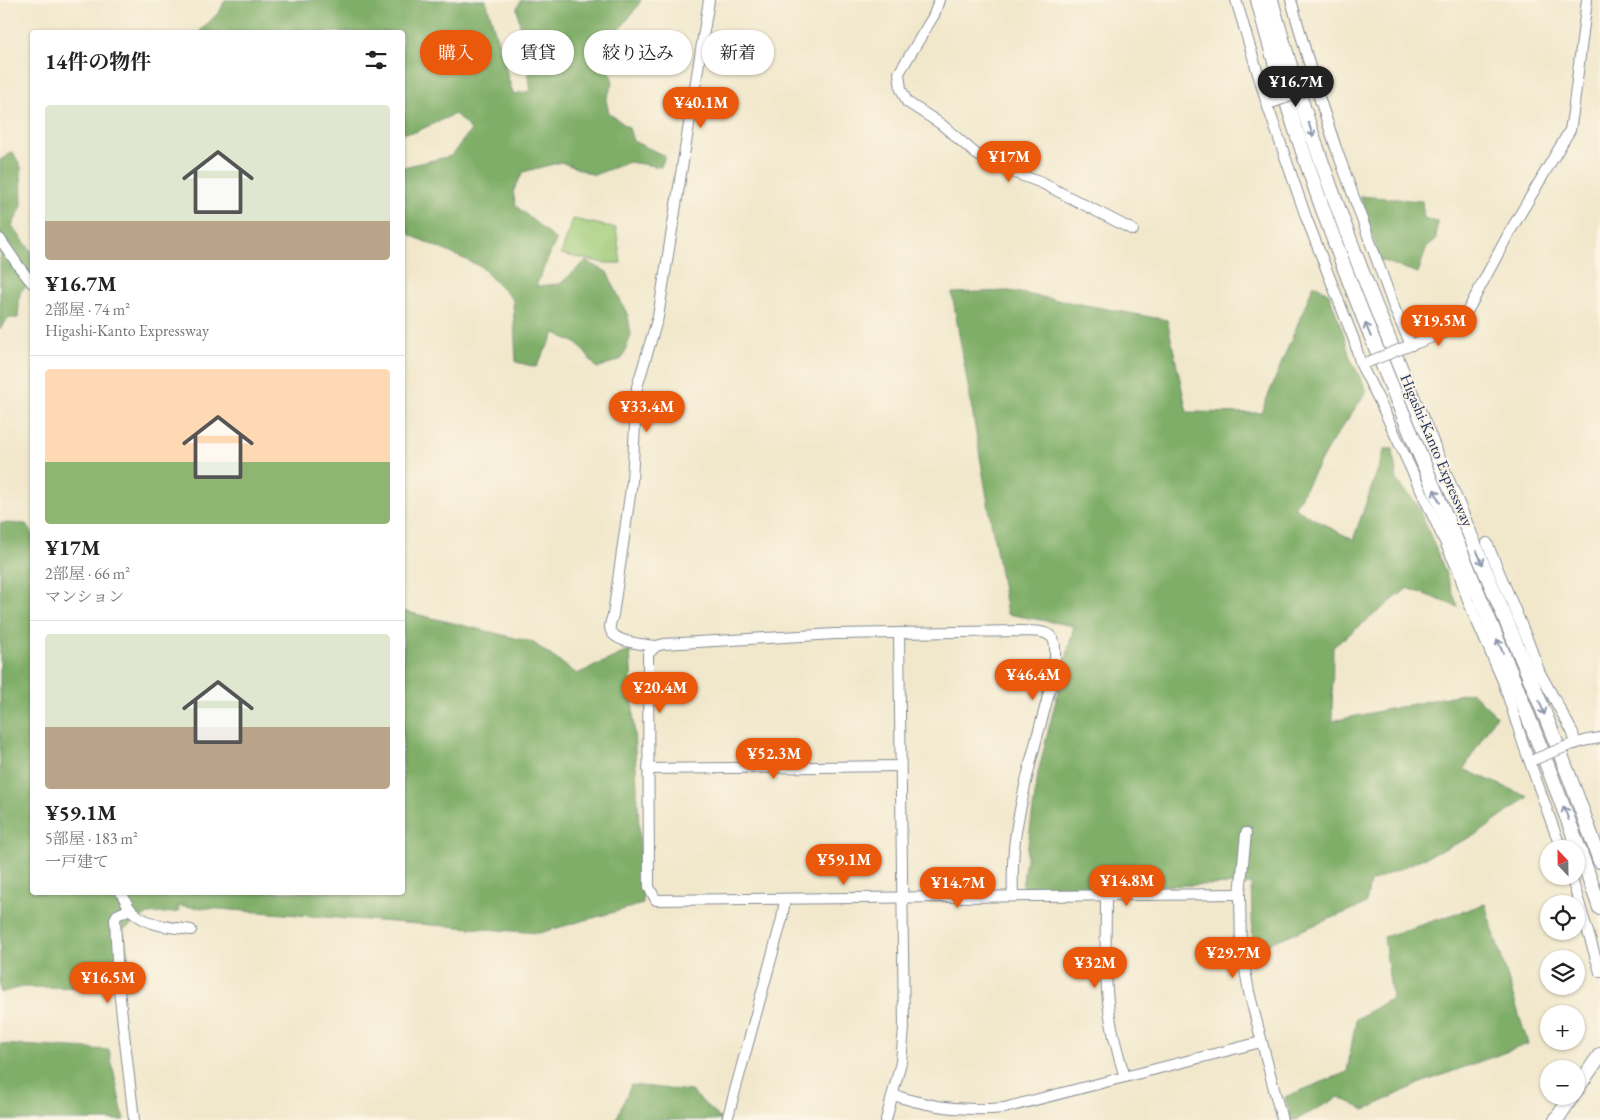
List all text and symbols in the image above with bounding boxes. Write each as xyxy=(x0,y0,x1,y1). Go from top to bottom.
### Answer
chip: 購入 xyxy=(420,30,492,75)
chip: 賃貸 xyxy=(502,30,574,75)
chip: 絞り込み xyxy=(584,30,692,75)
chip: 新着 xyxy=(702,30,774,75)
icon: filters xyxy=(362,46,390,74)
text: 14件の物件 xyxy=(45,48,151,75)
pin: ¥16.7M xyxy=(1255,66,1337,108)
text: ¥16.7M xyxy=(1269,71,1323,92)
pin: ¥40.1M xyxy=(660,86,742,129)
text: ¥40.1M xyxy=(674,92,728,113)
one-way arrow xyxy=(1307,122,1316,138)
icon: home xyxy=(173,137,263,227)
pin: ¥17M xyxy=(979,140,1039,183)
text: ¥17M xyxy=(988,146,1030,167)
text: ¥16.7M xyxy=(45,270,116,297)
text: 2部屋 · 74 m² xyxy=(45,299,130,320)
pin: ¥19.5M xyxy=(1398,304,1480,347)
text: ¥19.5M xyxy=(1412,310,1466,331)
text: Higashi-Kanto Expressway xyxy=(45,320,209,341)
one-way arrow xyxy=(1363,322,1372,338)
street label: Higashi-Kanto Expressway xyxy=(1395,370,1479,530)
pin: ¥33.4M xyxy=(606,390,688,433)
text: ¥33.4M xyxy=(620,396,674,417)
icon: home xyxy=(173,402,263,492)
one-way arrow xyxy=(1431,489,1441,504)
text: ¥17M xyxy=(45,534,100,561)
one-way arrow xyxy=(1476,550,1485,565)
text: 2部屋 · 66 m² xyxy=(45,563,130,584)
text: マンション xyxy=(45,586,124,607)
one-way arrow xyxy=(1494,639,1504,654)
pin: ¥46.4M xyxy=(992,658,1074,701)
text: ¥46.4M xyxy=(1006,664,1060,685)
icon: home xyxy=(173,667,263,757)
pin: ¥20.4M xyxy=(619,672,701,714)
text: ¥20.4M xyxy=(633,677,687,698)
one-way arrow xyxy=(1538,700,1548,715)
pin: ¥52.3M xyxy=(733,738,815,780)
text: ¥52.3M xyxy=(747,743,801,764)
text: ¥59.1M xyxy=(45,799,116,826)
one-way arrow xyxy=(1561,806,1570,821)
text: 5部屋 · 183 m² xyxy=(45,828,138,849)
north arrow xyxy=(1540,840,1585,885)
map controls xyxy=(1540,840,1585,1105)
pin: ¥59.1M xyxy=(803,844,885,886)
text: ¥59.1M xyxy=(817,849,871,870)
text: 一戸建て xyxy=(45,851,109,872)
pin: ¥14.8M xyxy=(1086,864,1168,907)
pin: ¥14.7M xyxy=(917,866,999,909)
text: ¥14.8M xyxy=(1100,870,1154,891)
text: ¥14.7M xyxy=(931,872,985,893)
button: locate xyxy=(1540,895,1585,940)
pin: ¥29.7M xyxy=(1192,936,1274,979)
text: ¥29.7M xyxy=(1206,942,1260,963)
pin: ¥32M xyxy=(1065,946,1125,989)
button: layers xyxy=(1540,950,1585,995)
text: ¥32M xyxy=(1074,952,1116,973)
pin: ¥16.5M xyxy=(67,962,149,1004)
text: ¥16.5M xyxy=(81,967,135,988)
button: + xyxy=(1540,1005,1585,1050)
button: − xyxy=(1540,1060,1585,1105)

